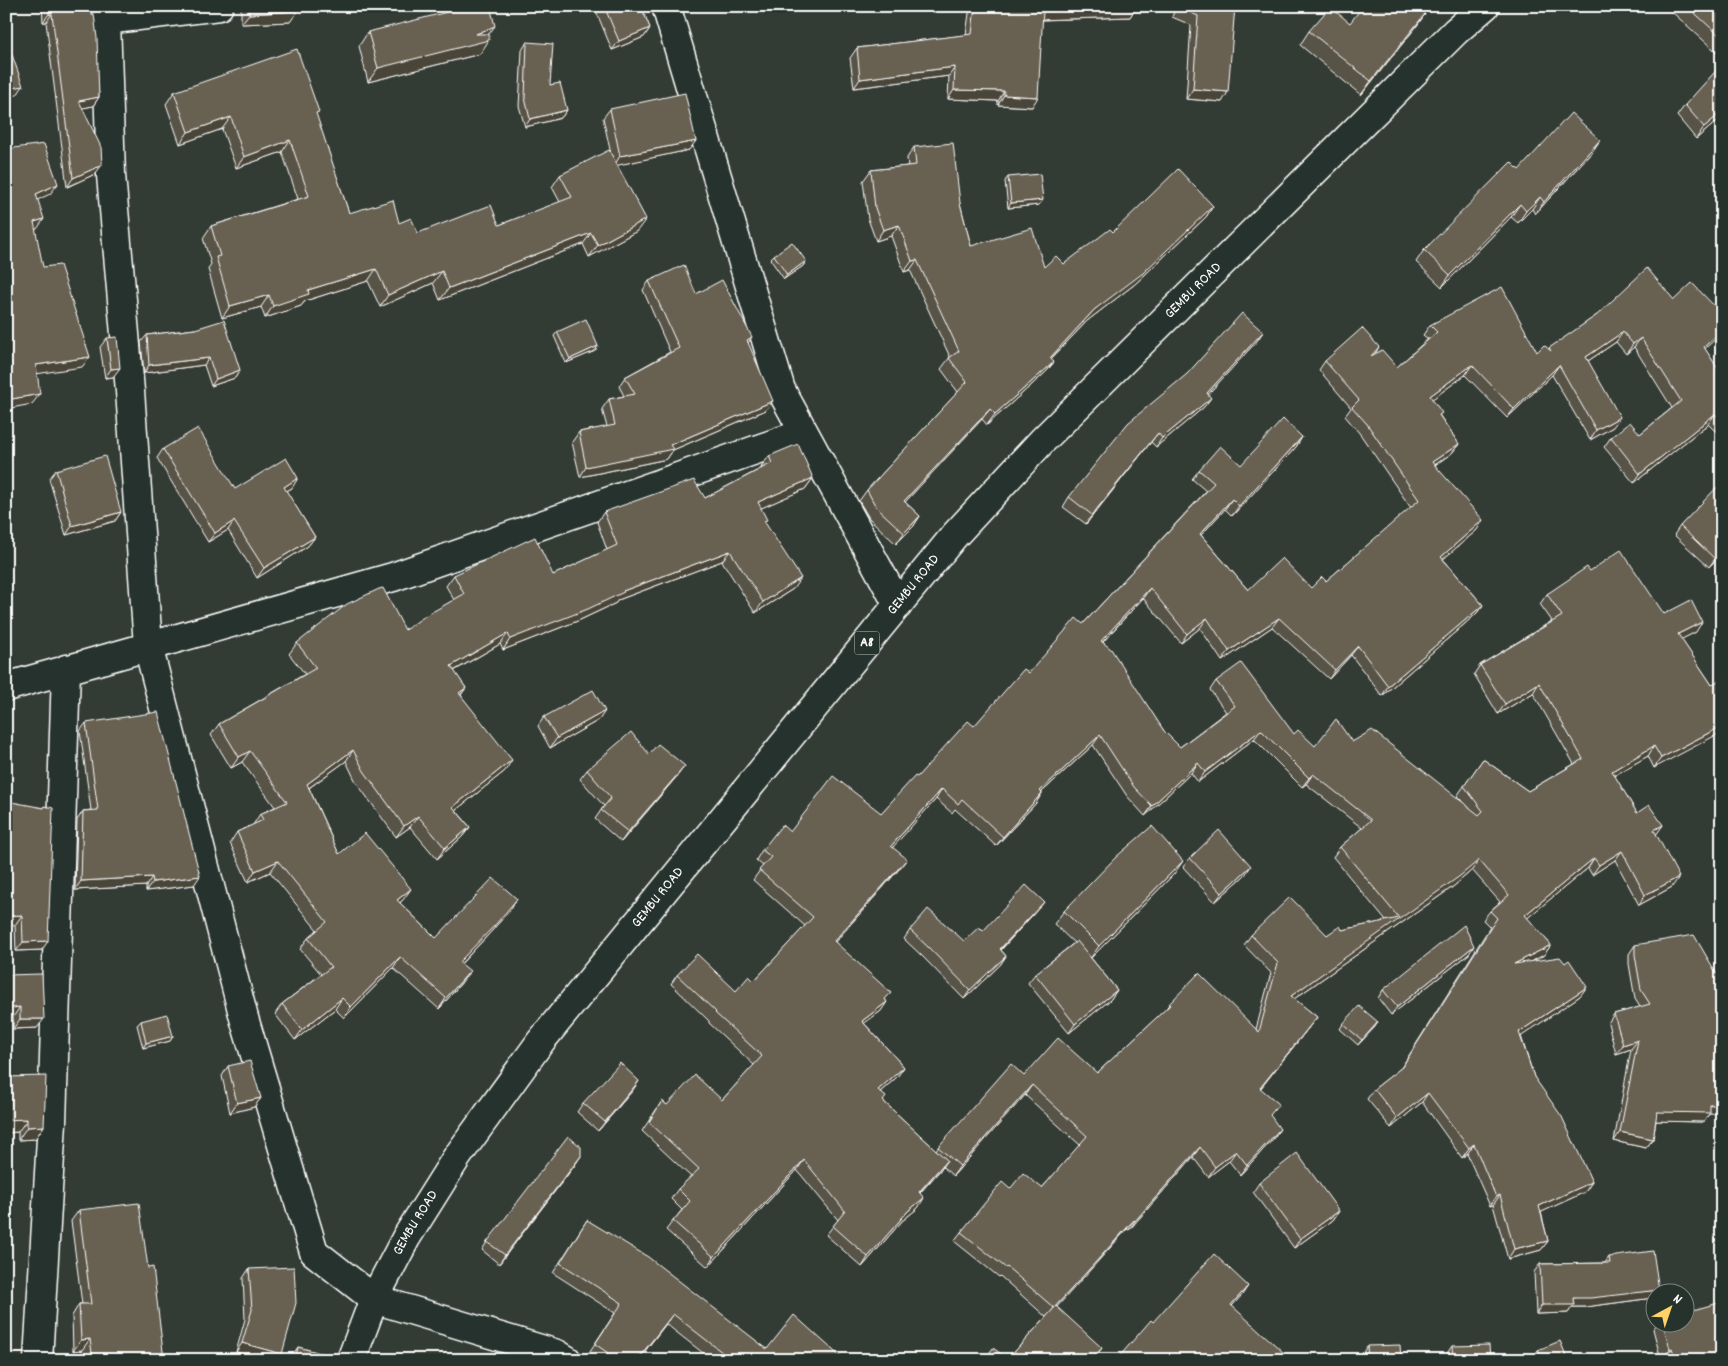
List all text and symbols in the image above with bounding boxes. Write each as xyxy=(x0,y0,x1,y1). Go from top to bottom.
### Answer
street label: GEMBU ROAD xyxy=(1160,257,1227,324)
street label: GEMBU ROAD xyxy=(882,550,946,620)
road number: A8 xyxy=(854,632,880,654)
street label: GEMBU ROAD xyxy=(627,862,690,933)
street label: GEMBU ROAD xyxy=(388,1186,444,1260)
north arrow xyxy=(1646,1284,1696,1334)
text: N xyxy=(1668,1290,1686,1310)

